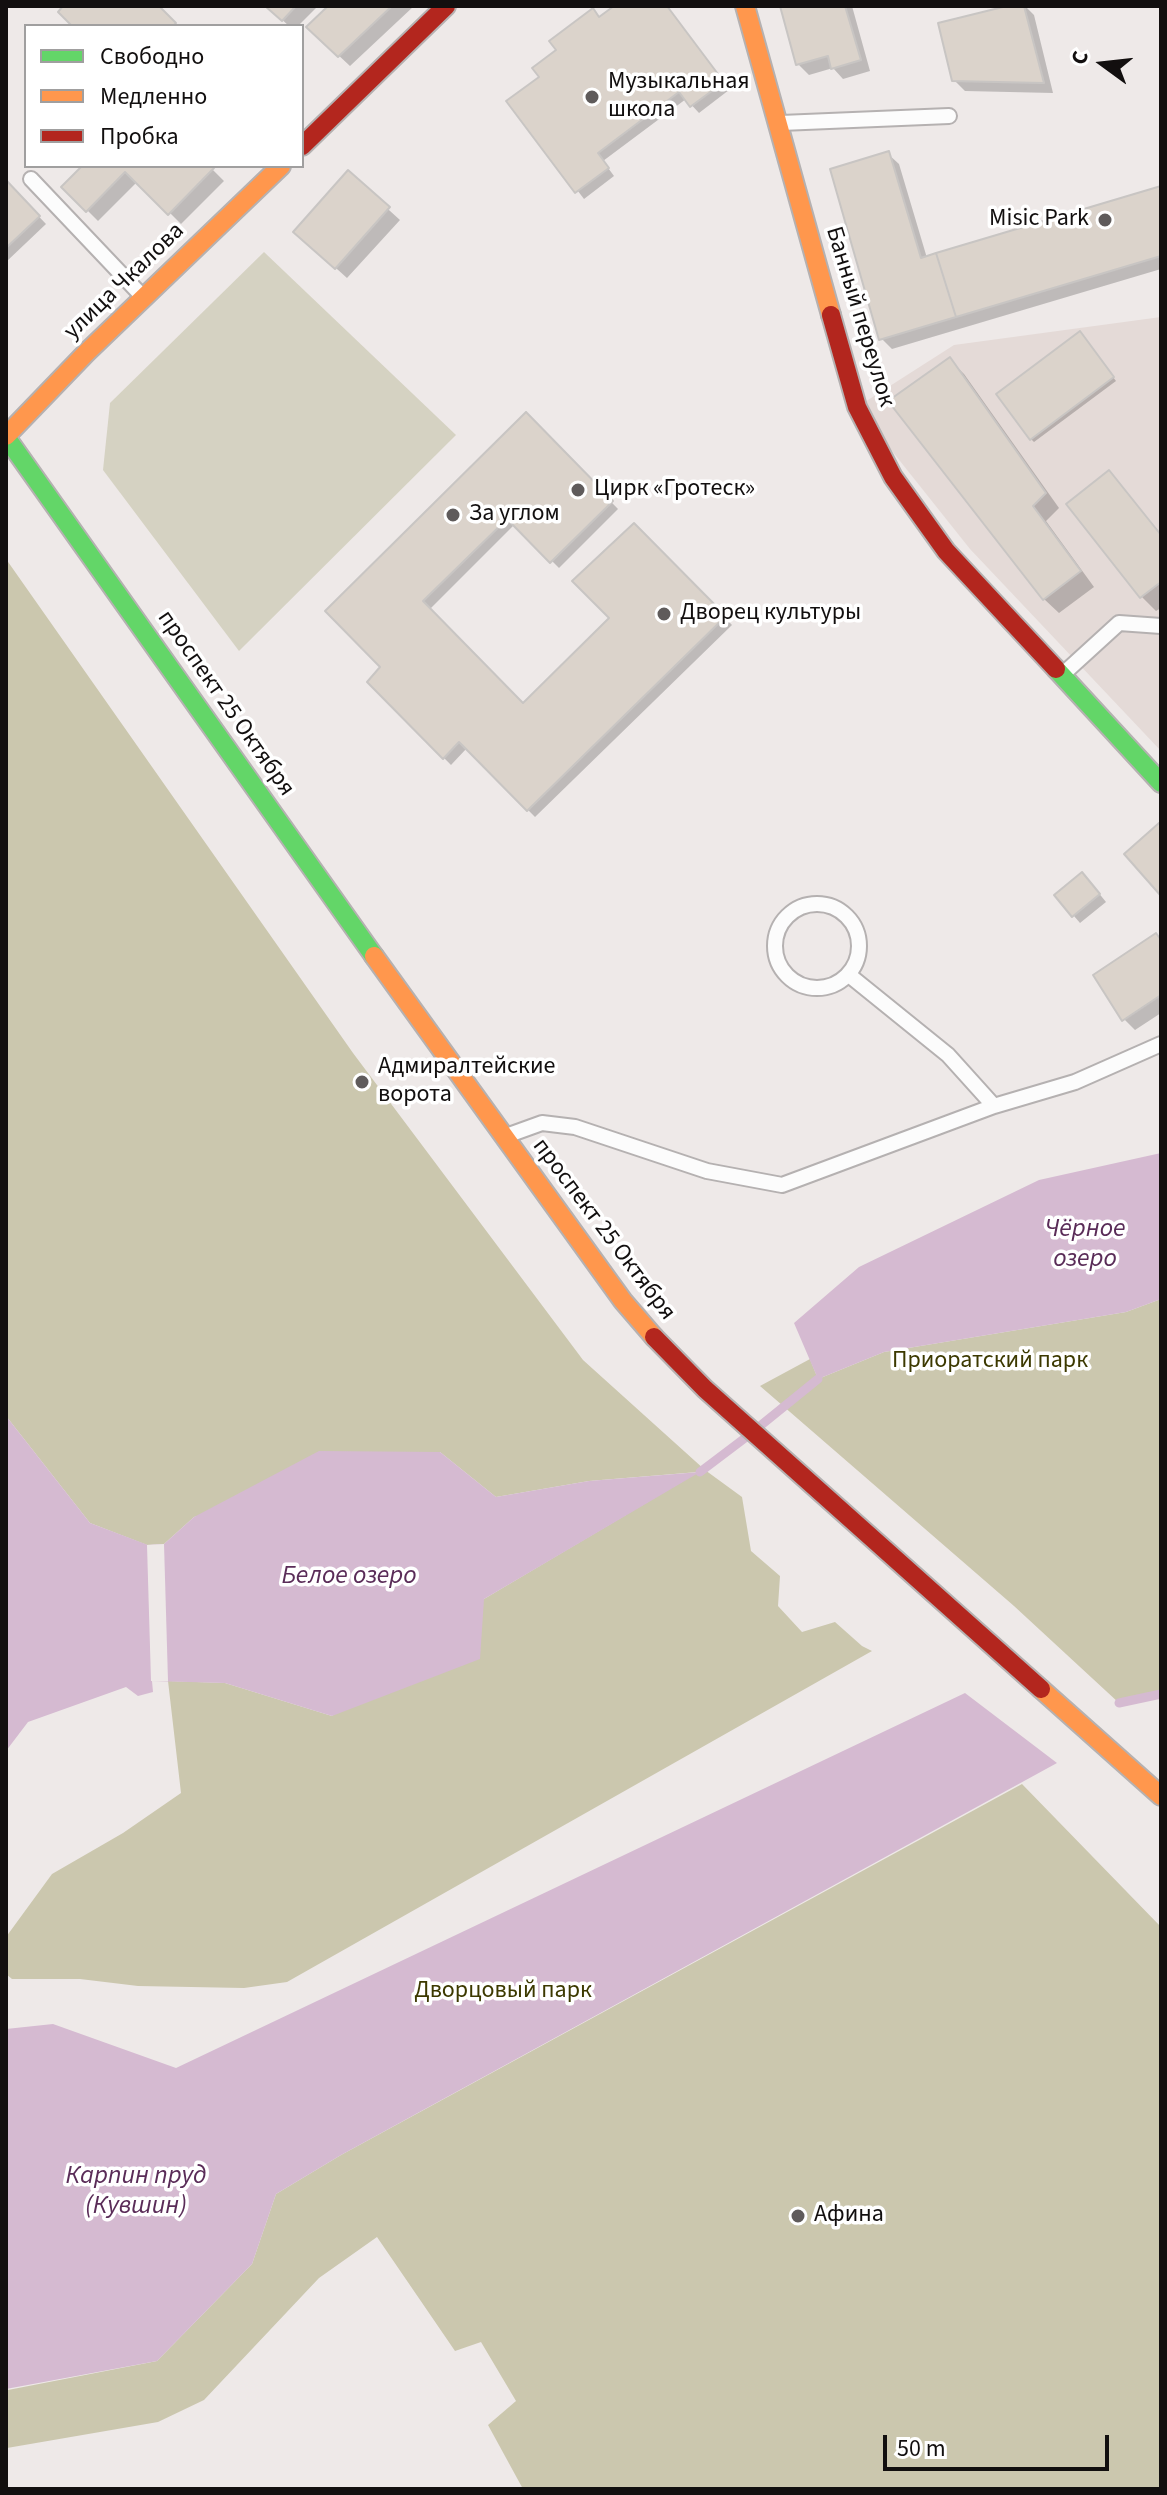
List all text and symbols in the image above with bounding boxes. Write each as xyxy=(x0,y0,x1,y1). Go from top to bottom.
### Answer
legend xyxy=(24,24,304,168)
north arrow xyxy=(1063,24,1143,104)
text: Свободно xyxy=(100,39,204,74)
text: С xyxy=(1063,47,1097,68)
place label: Музыкальная школа xyxy=(608,69,750,125)
text: Медленно xyxy=(100,79,207,114)
marker: Музыкальная школа xyxy=(583,88,601,106)
text: Пробка xyxy=(100,119,179,154)
place label: Misic Park xyxy=(989,206,1089,234)
marker: Misic Park xyxy=(1096,211,1114,229)
street label: улица Чкалова xyxy=(59,218,191,346)
street label: Банный переулок xyxy=(818,224,900,410)
place label: Цирк «Гротеск» xyxy=(594,476,755,504)
marker: Цирк «Гротеск» xyxy=(569,481,587,499)
place label: За углом xyxy=(469,501,560,529)
marker: За углом xyxy=(444,506,462,524)
place label: Дворец культуры xyxy=(680,600,861,628)
marker: Дворец культуры xyxy=(655,605,673,623)
street label: проспект 25 Октября xyxy=(150,606,300,802)
place label: Адмиралтейские ворота xyxy=(378,1054,555,1110)
marker: Адмиралтейские ворота xyxy=(353,1073,371,1091)
street label: проспект 25 Октября xyxy=(525,1133,681,1327)
water label: Чёрное озеро xyxy=(1044,1214,1126,1276)
park label: Приоратский парк xyxy=(892,1348,1088,1376)
water label: Белое озеро xyxy=(281,1561,417,1593)
park label: Дворцовый парк xyxy=(414,1978,592,2006)
water label: Карпин пруд (Кувшин) xyxy=(66,2161,206,2222)
place label: Афина xyxy=(814,2202,884,2230)
marker: Афина xyxy=(789,2207,807,2225)
scale bar xyxy=(887,2419,1113,2469)
text: 50 m xyxy=(897,2431,946,2466)

